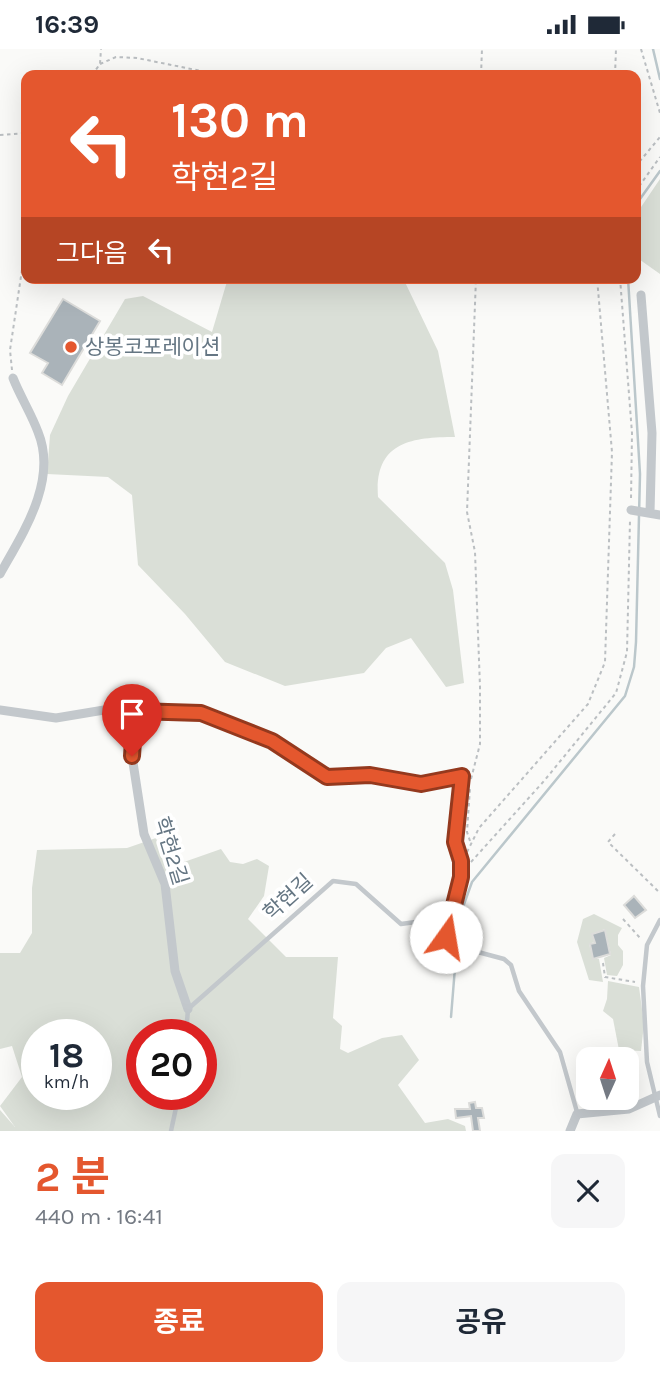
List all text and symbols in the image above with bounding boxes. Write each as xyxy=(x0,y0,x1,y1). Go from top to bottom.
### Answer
text: 16:39 xyxy=(35,9,99,40)
text: 130 m xyxy=(171,92,309,149)
icon: left xyxy=(56,98,147,189)
text: 학현2길 xyxy=(171,159,278,196)
icon: left xyxy=(142,231,180,269)
text: 그다음 xyxy=(56,238,128,269)
place label: 상봉코포레이션 xyxy=(85,335,220,359)
marker: 상봉코포레이션 xyxy=(63,339,79,355)
pin xyxy=(102,684,162,756)
icon: arrive xyxy=(113,695,151,733)
street label: 학현2길 xyxy=(149,814,193,888)
street label: 학현길 xyxy=(258,869,318,925)
position arrow xyxy=(409,900,483,974)
speed limit sign: 20 xyxy=(126,1019,217,1110)
text: 18 xyxy=(49,1035,84,1076)
north arrow xyxy=(576,1047,639,1109)
map controls xyxy=(576,1047,639,1110)
text: km/h xyxy=(44,1071,89,1093)
text: 2 분 xyxy=(35,1152,110,1202)
button: close xyxy=(551,1154,625,1228)
text: 440 m · 16:41 xyxy=(35,1203,163,1230)
button: 종료 xyxy=(35,1282,323,1362)
button: 공유 xyxy=(337,1282,625,1362)

